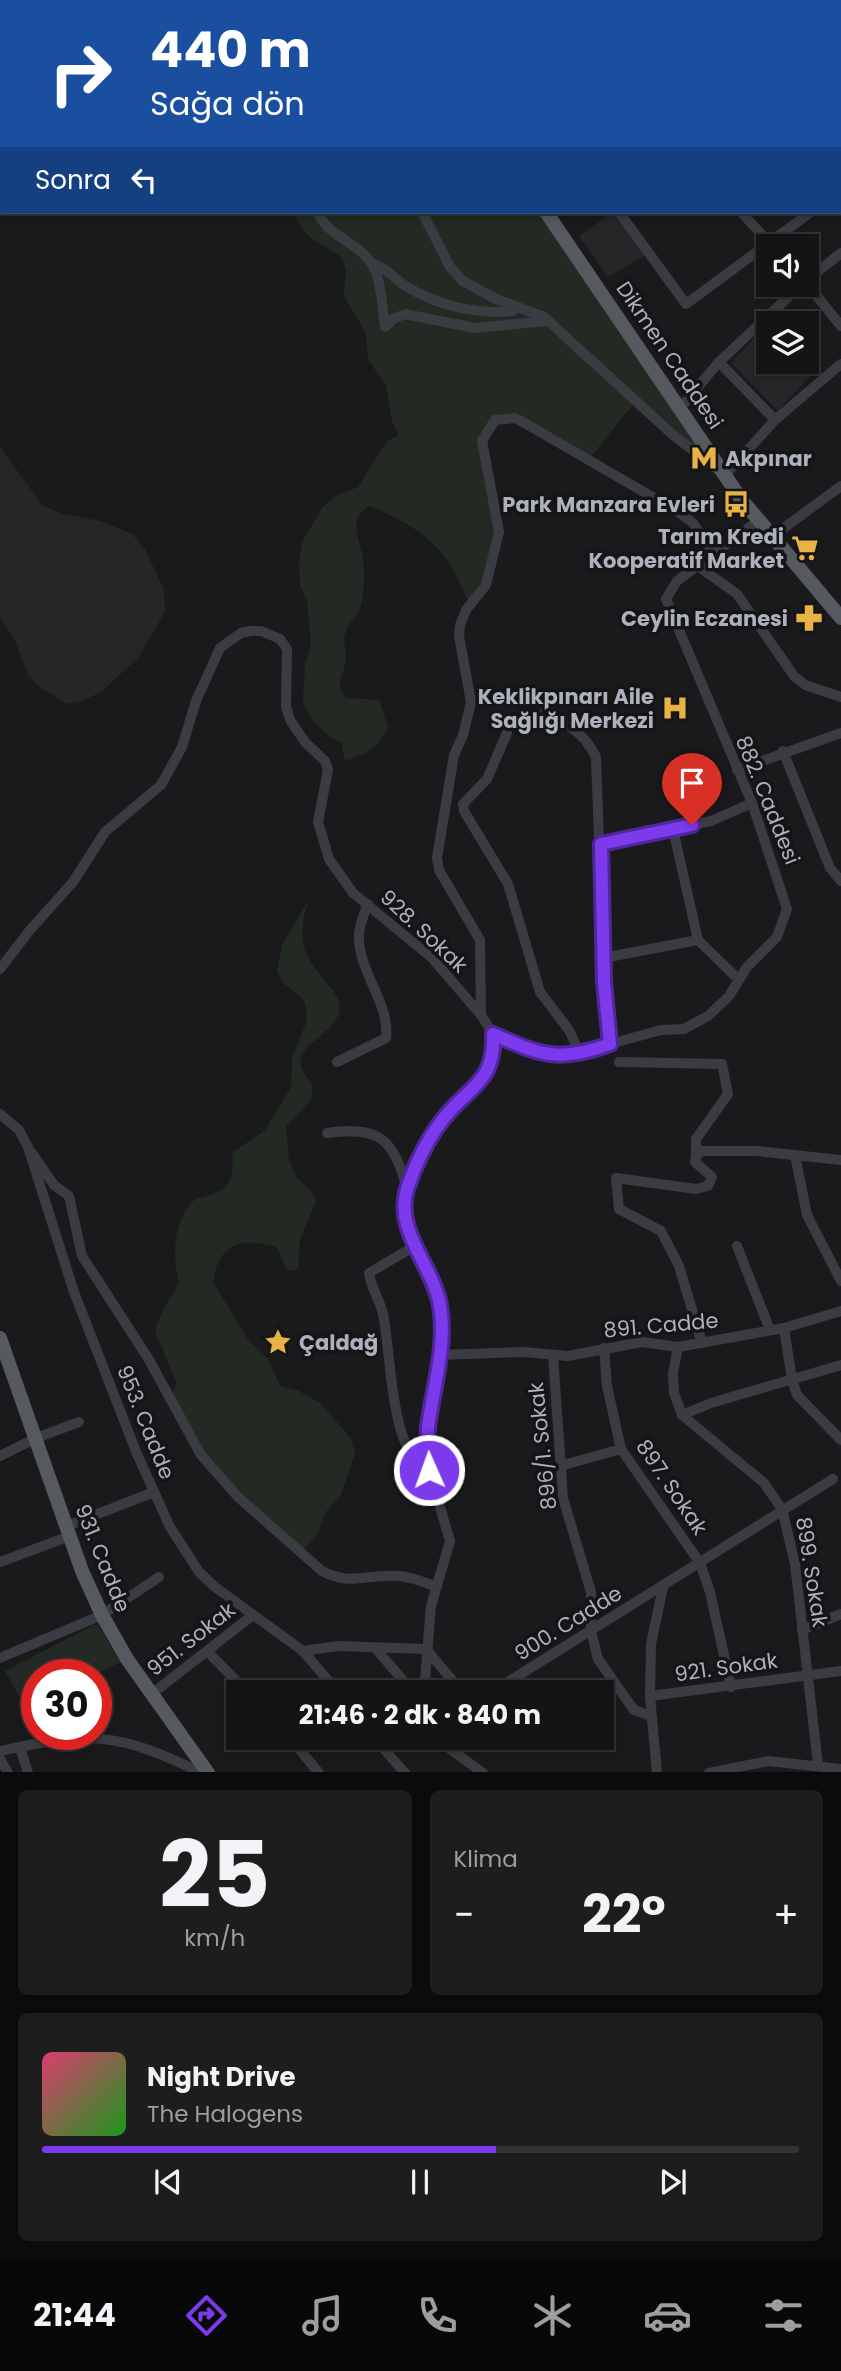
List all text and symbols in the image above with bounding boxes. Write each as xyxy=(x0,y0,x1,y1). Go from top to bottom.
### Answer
text: 440 m xyxy=(150,16,311,84)
icon: right xyxy=(35,28,126,119)
text: Sağa dön xyxy=(150,81,305,126)
icon: left xyxy=(125,161,163,199)
text: Sonra xyxy=(35,162,111,198)
map controls xyxy=(756,234,819,374)
button: sound xyxy=(756,234,819,297)
street label: Dikmen Caddesi xyxy=(610,275,730,435)
button: layers xyxy=(756,311,819,374)
metro station icon: Akpınar xyxy=(689,443,719,473)
place label: Akpınar xyxy=(725,444,812,473)
bus stop icon: Park Manzara Evleri xyxy=(721,489,751,519)
place label: Park Manzara Evleri xyxy=(502,490,715,519)
place label: Tarım Kredi Kooperatif Market xyxy=(588,522,784,575)
supermarket icon: Tarım Kredi Kooperatif Market xyxy=(790,533,820,563)
pharmacy icon: Ceylin Eczanesi xyxy=(794,603,824,633)
place label: Ceylin Eczanesi xyxy=(621,604,788,633)
place label: Keklikpınarı Aile Sağlığı Merkezi xyxy=(478,682,654,735)
hospital icon: Keklikpınarı Aile Sağlığı Merkezi xyxy=(660,693,690,723)
street label: 882. Caddesi xyxy=(729,731,807,869)
pin xyxy=(662,753,722,825)
icon: arrive xyxy=(673,764,711,802)
street label: 928. Sokak xyxy=(374,883,474,979)
street label: 891. Cadde xyxy=(602,1306,720,1344)
place icon: Çaldağ xyxy=(263,1327,293,1357)
place label: Çaldağ xyxy=(299,1328,378,1357)
street label: 953. Cadde xyxy=(110,1361,182,1483)
street label: 896/1. Sokak xyxy=(521,1381,563,1511)
position arrow xyxy=(392,1433,466,1507)
street label: 897. Sokak xyxy=(629,1433,715,1541)
street label: 931. Cadde xyxy=(68,1500,138,1616)
street label: 899. Sokak xyxy=(789,1515,835,1629)
street label: 900. Cadde xyxy=(509,1579,627,1667)
street label: 951. Sokak xyxy=(141,1595,241,1683)
street label: 921. Sokak xyxy=(673,1645,780,1689)
speed limit sign: 30 xyxy=(21,1659,112,1750)
text: 21:46 · 2 dk · 840 m xyxy=(299,1697,541,1733)
text: 25 xyxy=(159,1811,270,1939)
text: Klima xyxy=(454,1843,518,1875)
text: 22° xyxy=(582,1878,665,1951)
text: − xyxy=(454,1888,474,1941)
text: + xyxy=(773,1888,799,1941)
text: km/h xyxy=(184,1922,245,1954)
text: Night Drive xyxy=(147,2059,295,2095)
text: The Halogens xyxy=(147,2098,303,2130)
icon: previous xyxy=(149,2163,187,2201)
icon: pause xyxy=(401,2163,439,2201)
icon: next xyxy=(654,2163,692,2201)
icon: directions xyxy=(182,2291,231,2340)
icon: music xyxy=(298,2291,347,2340)
icon: phone xyxy=(413,2291,462,2340)
icon: climate xyxy=(528,2291,577,2340)
icon: car xyxy=(643,2291,692,2340)
icon: filters xyxy=(759,2291,808,2340)
text: 21:44 xyxy=(33,2292,116,2337)

